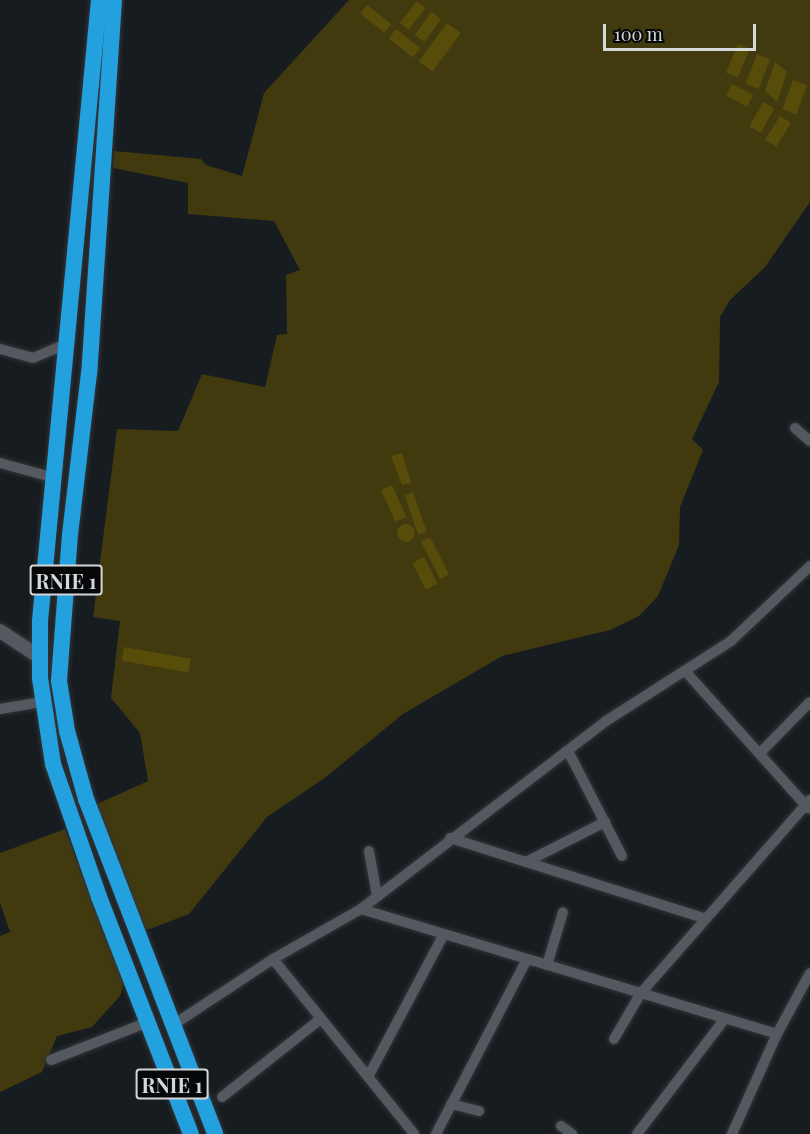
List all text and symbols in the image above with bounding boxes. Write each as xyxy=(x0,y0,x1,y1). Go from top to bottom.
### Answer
scale bar xyxy=(606,12,759,50)
text: 100 m xyxy=(614,22,663,46)
road number: RNIE 1 xyxy=(28,563,104,597)
road number: RNIE 1 xyxy=(134,1067,210,1101)

